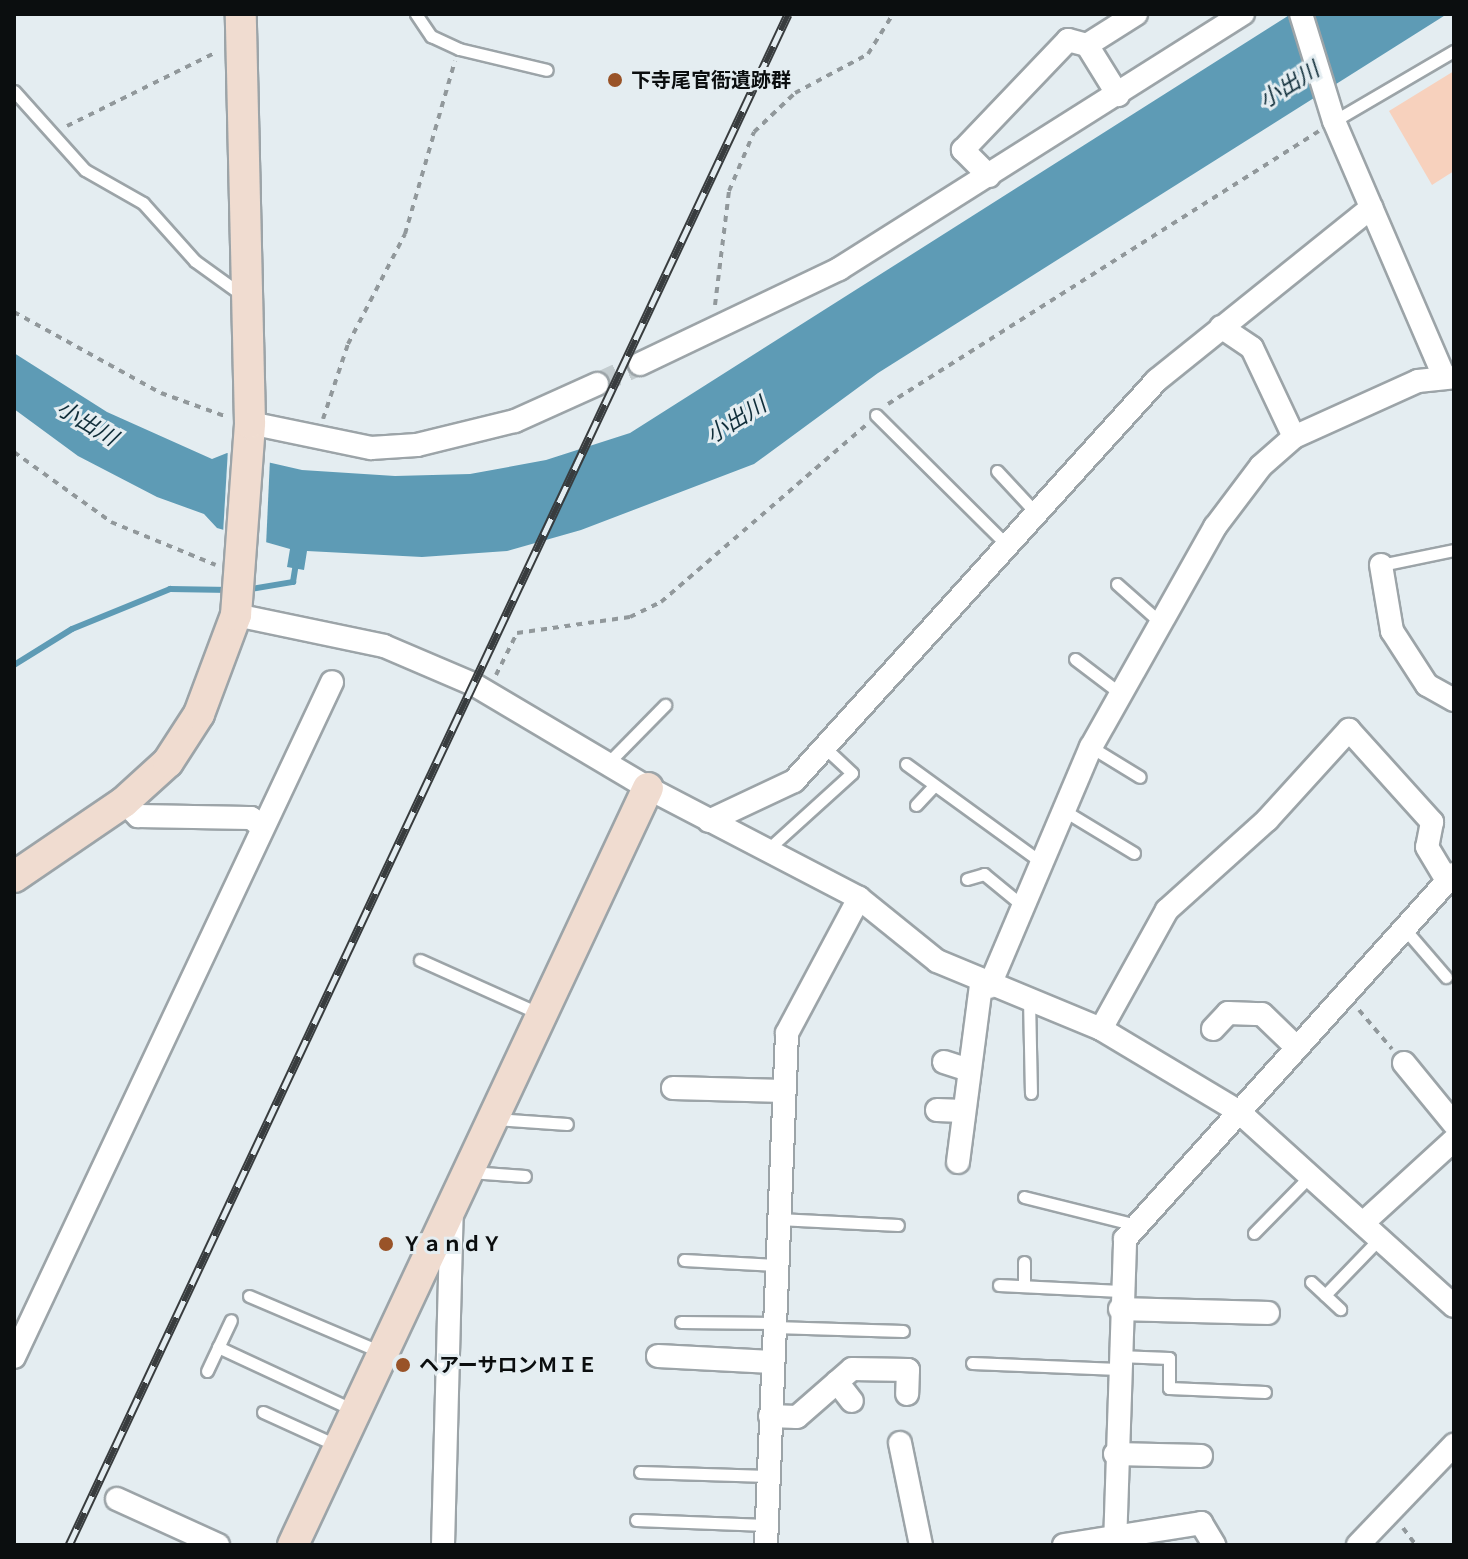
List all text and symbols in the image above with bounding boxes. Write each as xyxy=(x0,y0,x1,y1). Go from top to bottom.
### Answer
water label: 小出川 xyxy=(1254,56,1324,114)
place label: 下寺尾官衙遺跡群 xyxy=(631,68,791,92)
marker: 下寺尾官衙遺跡群 xyxy=(606,71,624,89)
water label: 小出川 xyxy=(701,391,771,449)
water label: 小出川 xyxy=(52,395,122,451)
place label: ＹａｎｄＹ xyxy=(402,1232,502,1256)
marker: ＹａｎｄＹ xyxy=(377,1235,395,1253)
place label: ヘアーサロンＭＩＥ xyxy=(419,1353,598,1377)
marker: ヘアーサロンＭＩＥ xyxy=(394,1356,412,1374)

